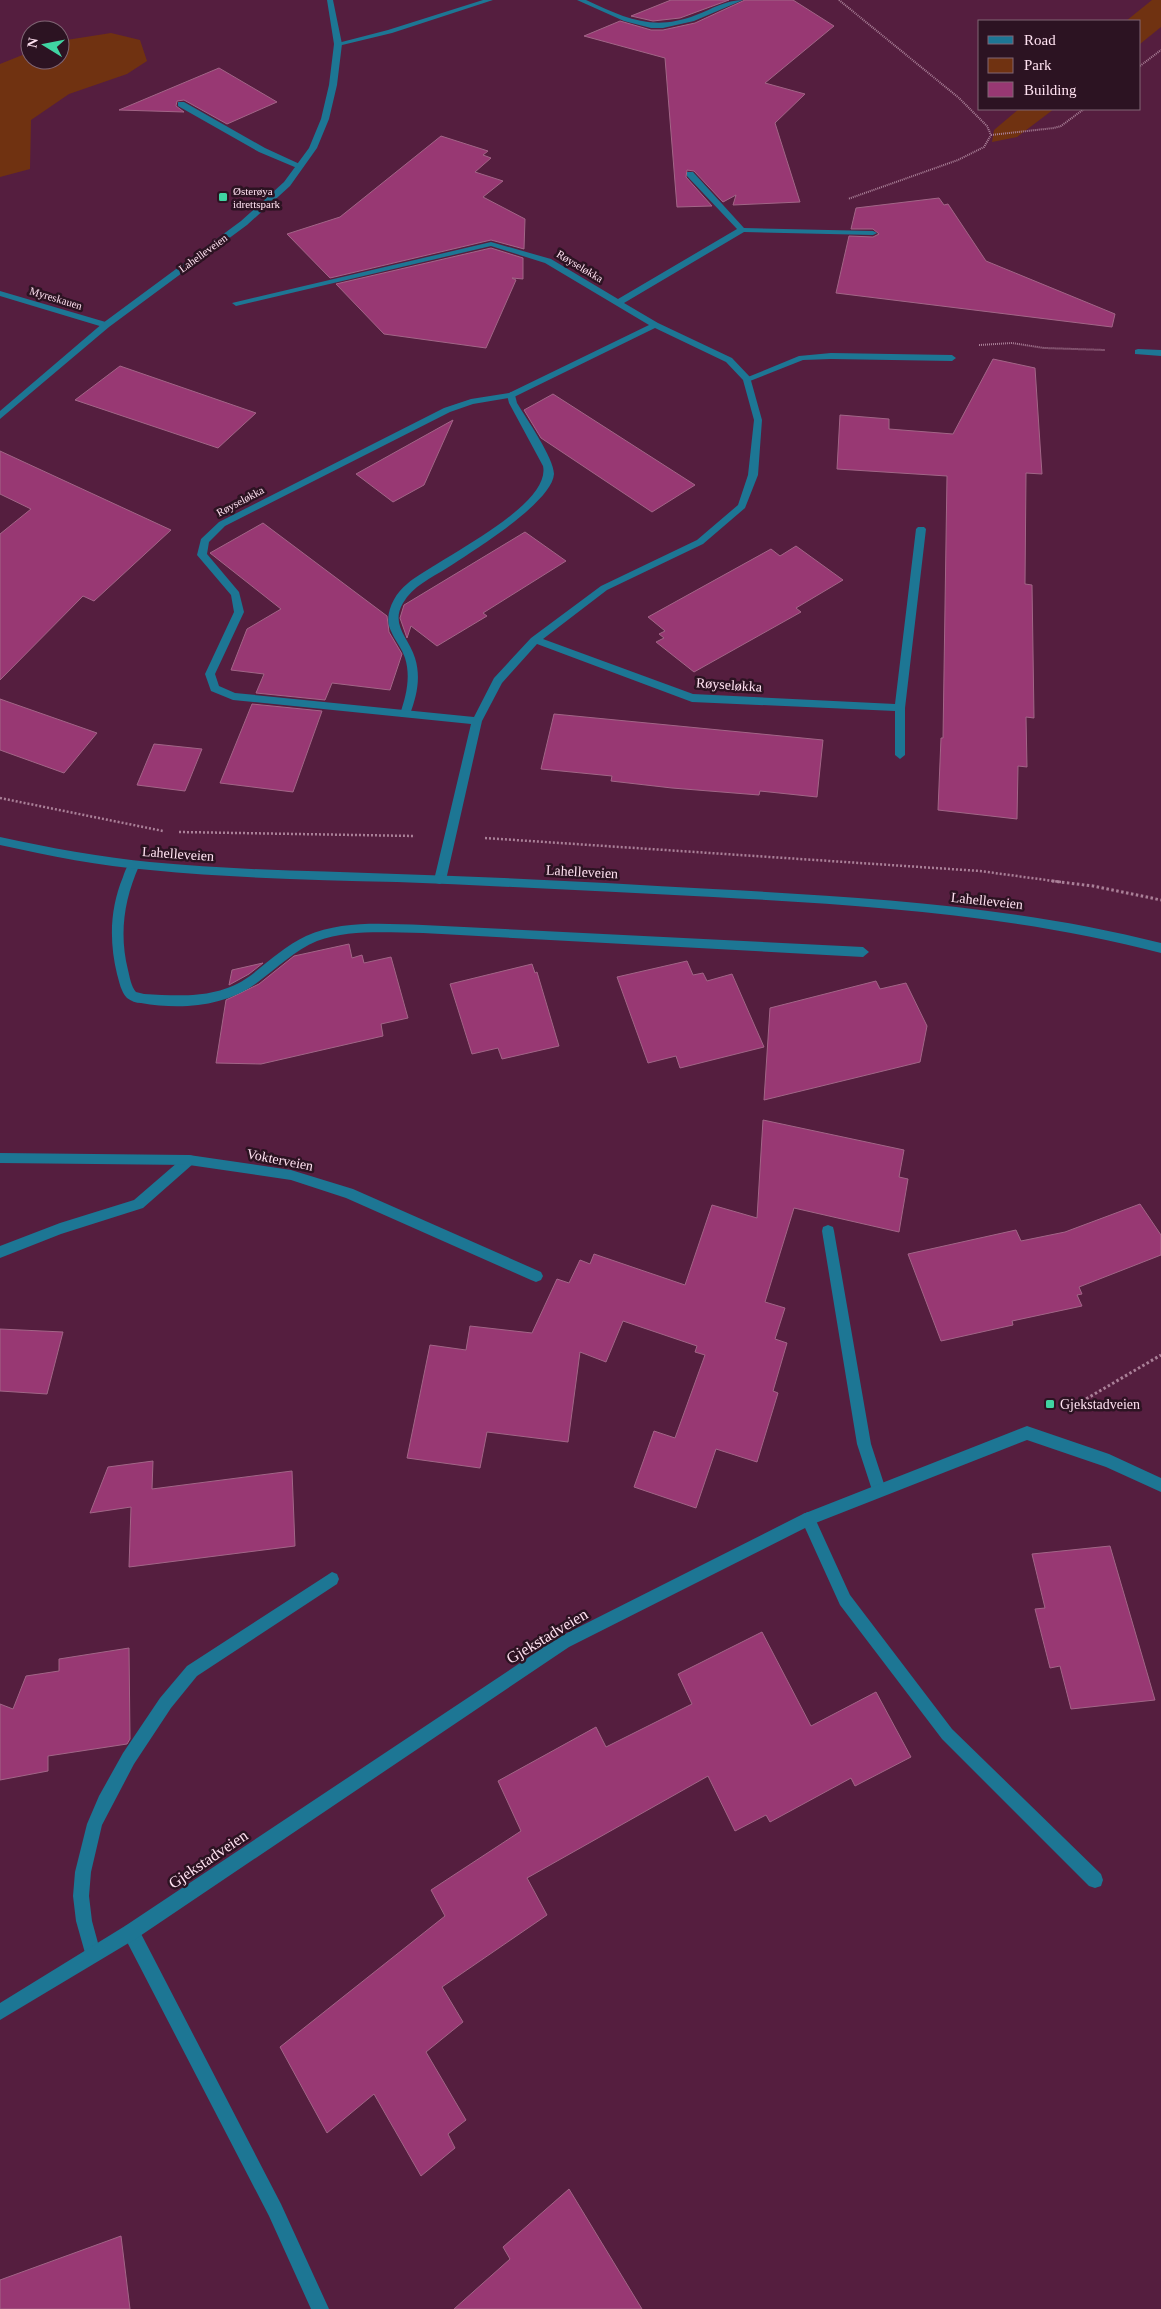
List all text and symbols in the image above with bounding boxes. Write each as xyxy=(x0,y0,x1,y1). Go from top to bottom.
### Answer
north arrow xyxy=(20,20,70,70)
legend xyxy=(978,20,1141,110)
text: Road xyxy=(1024,32,1056,48)
text: N xyxy=(24,37,41,49)
text: Park xyxy=(1024,57,1052,73)
text: Building xyxy=(1024,82,1077,98)
place label: Østerøya idrettspark xyxy=(233,185,281,210)
marker: Østerøya idrettspark xyxy=(217,191,229,203)
street label: Lahelleveien xyxy=(176,231,230,275)
street label: Røyseløkka xyxy=(555,247,605,285)
street label: Myreskauen xyxy=(28,284,84,312)
street label: Røyseløkka xyxy=(214,483,266,518)
street label: Røyseløkka xyxy=(696,675,763,695)
street label: Lahelleveien xyxy=(141,844,215,864)
street label: Lahelleveien xyxy=(546,863,618,881)
street label: Lahelleveien xyxy=(950,890,1024,912)
street label: Vokterveien xyxy=(245,1146,315,1174)
place label: Gjekstadveien xyxy=(1060,1397,1140,1412)
marker: Gjekstadveien xyxy=(1044,1398,1056,1410)
street label: Gjekstadveien xyxy=(503,1605,591,1668)
street label: Gjekstadveien xyxy=(165,1826,251,1892)

